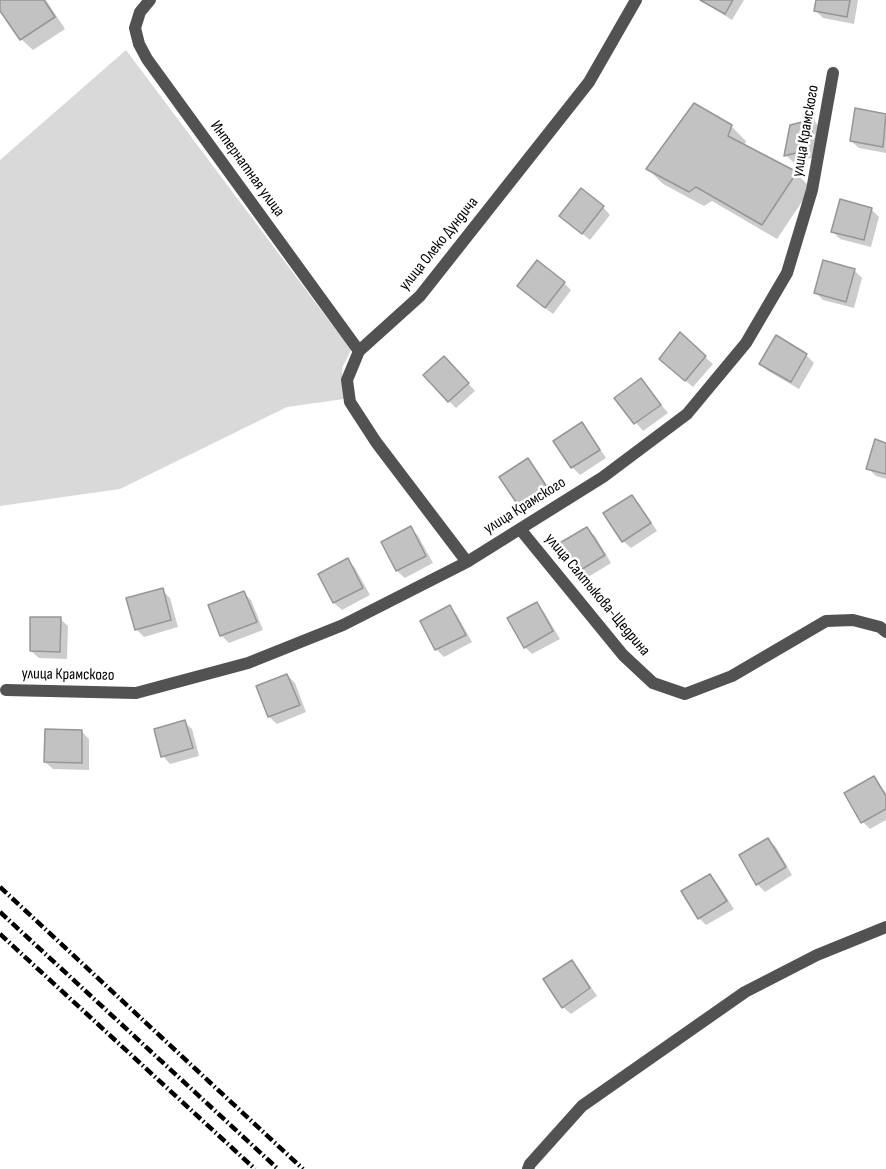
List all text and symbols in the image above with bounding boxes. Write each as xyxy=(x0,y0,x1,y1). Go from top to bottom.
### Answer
street label: улица Крамского xyxy=(788,84,824,178)
street label: Интернатная улица xyxy=(206,117,288,221)
street label: улица Олеко Дундича xyxy=(395,193,483,295)
street label: улица Крамского xyxy=(480,473,570,539)
street label: улица Салтыкова-Щедрина xyxy=(540,530,654,660)
street label: улица Крамского xyxy=(21,665,115,685)

